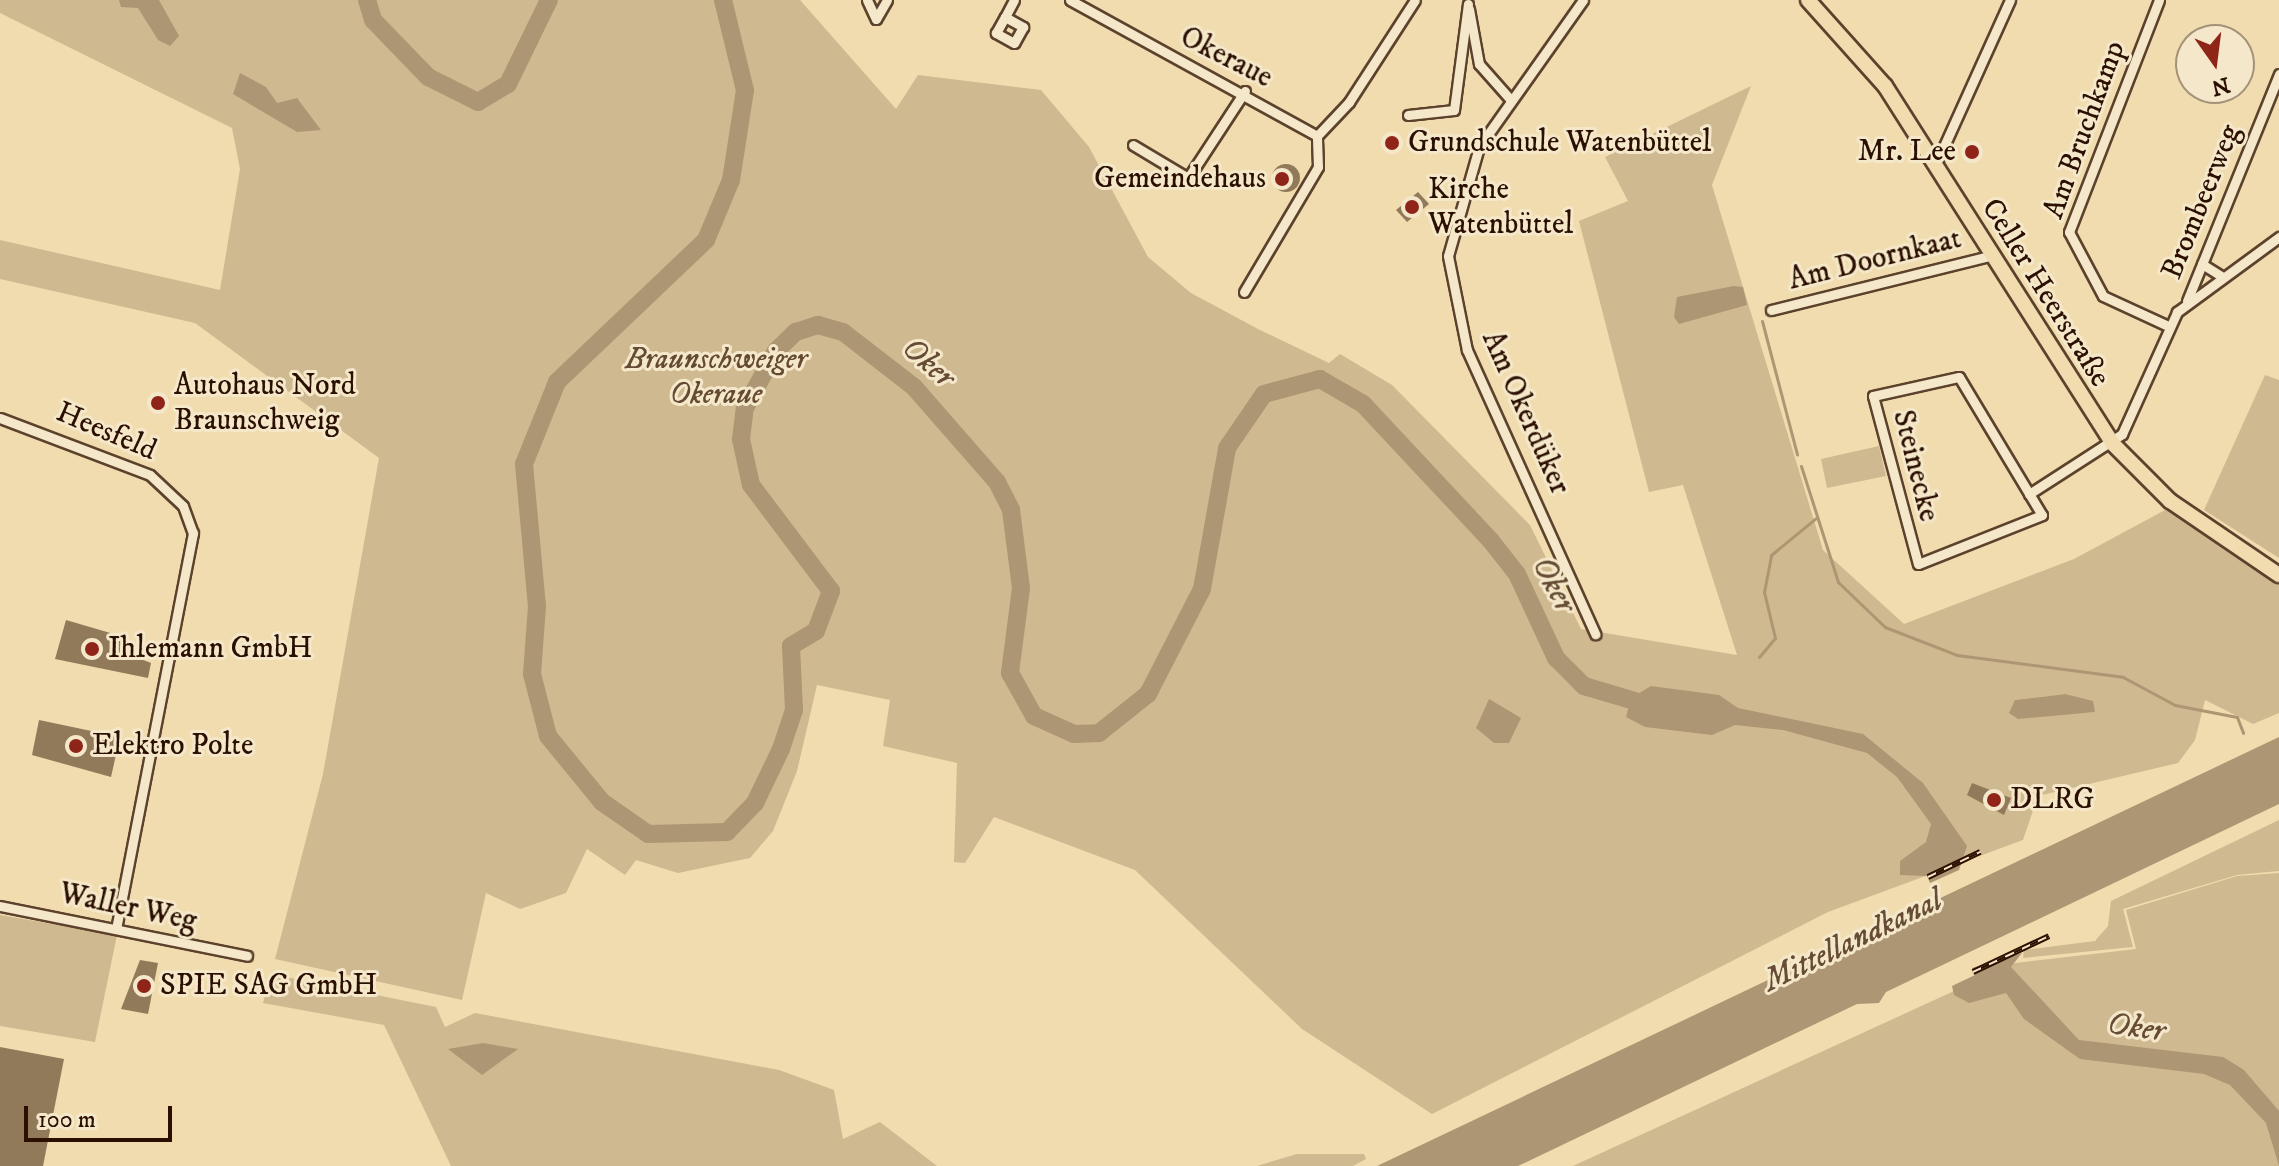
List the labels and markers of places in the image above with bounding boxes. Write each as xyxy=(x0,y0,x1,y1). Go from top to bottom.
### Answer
place label: Grundschule Watenbüttel xyxy=(1408,125,1711,161)
marker: Grundschule Watenbüttel xyxy=(1383,134,1401,152)
place label: Mr. Lee xyxy=(1858,134,1956,170)
marker: Mr. Lee xyxy=(1963,143,1981,161)
place label: Gemeindehaus xyxy=(1094,161,1266,197)
marker: Gemeindehaus xyxy=(1273,170,1291,188)
place label: Kirche Watenbüttel xyxy=(1428,172,1573,242)
marker: Kirche Watenbüttel xyxy=(1403,198,1421,216)
place label: Autohaus Nord Braunschweig xyxy=(174,368,356,438)
marker: Autohaus Nord Braunschweig xyxy=(149,394,167,412)
place label: Ihlemann GmbH xyxy=(108,631,313,667)
marker: Ihlemann GmbH xyxy=(83,640,101,658)
place label: Elektro Polte xyxy=(92,728,253,764)
marker: Elektro Polte xyxy=(67,737,85,755)
place label: DLRG xyxy=(2010,782,2094,818)
marker: DLRG xyxy=(1985,791,2003,809)
place label: SPIE SAG GmbH xyxy=(160,968,377,1004)
marker: SPIE SAG GmbH xyxy=(135,977,153,995)

